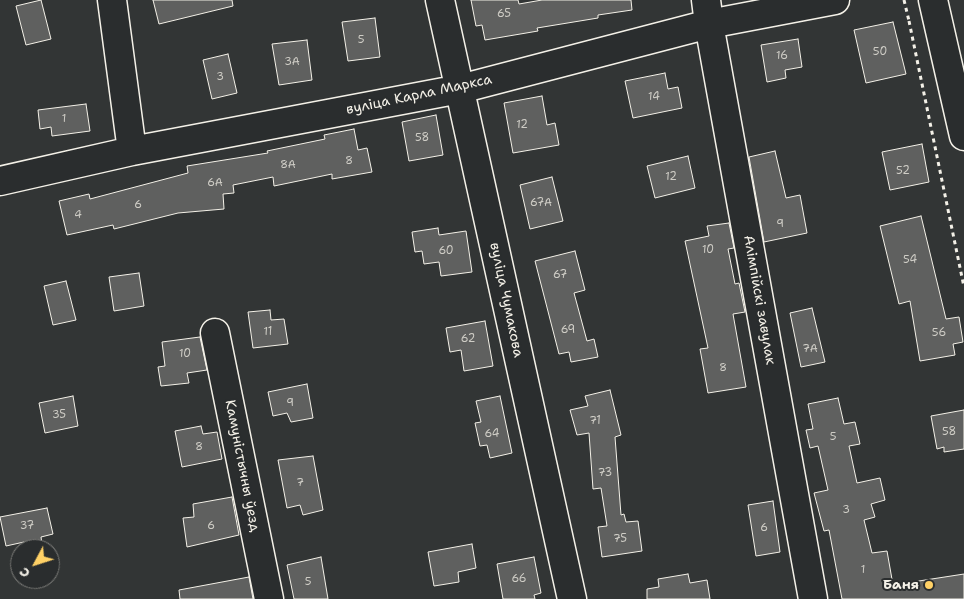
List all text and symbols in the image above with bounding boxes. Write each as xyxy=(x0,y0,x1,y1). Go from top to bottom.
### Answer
house number: 65 xyxy=(497,7,511,21)
house number: 5 xyxy=(358,33,364,47)
house number: 50 xyxy=(873,45,887,59)
house number: 16 xyxy=(776,49,788,63)
house number: 3А xyxy=(284,55,300,69)
house number: 3 xyxy=(216,70,224,84)
street label: вуліца Карла Маркса xyxy=(345,71,493,119)
house number: 14 xyxy=(648,90,660,104)
house number: 1 xyxy=(62,112,66,126)
house number: 12 xyxy=(516,118,528,132)
house number: 58 xyxy=(415,131,429,145)
house number: 8 xyxy=(345,154,353,168)
house number: 8А xyxy=(280,158,296,172)
house number: 52 xyxy=(896,164,910,178)
house number: 12 xyxy=(665,170,677,184)
house number: 6А xyxy=(207,176,223,190)
house number: 67А xyxy=(530,196,552,210)
house number: 6 xyxy=(134,198,142,212)
house number: 4 xyxy=(74,208,82,222)
house number: 9 xyxy=(776,217,784,231)
street label: Алімпійскі завулак xyxy=(739,234,779,366)
street label: вуліца Чумакова xyxy=(486,241,526,359)
house number: 10 xyxy=(702,243,714,257)
house number: 60 xyxy=(438,244,454,258)
house number: 54 xyxy=(903,253,917,267)
house number: 67 xyxy=(553,268,567,282)
house number: 69 xyxy=(561,323,575,337)
house number: 11 xyxy=(264,325,272,339)
house number: 56 xyxy=(932,326,946,340)
house number: 62 xyxy=(461,332,475,346)
house number: 7А xyxy=(802,342,818,356)
house number: 10 xyxy=(179,347,191,361)
house number: 8 xyxy=(719,361,727,375)
house number: 9 xyxy=(286,396,294,410)
street label: Камуністычны ўезд xyxy=(221,399,263,533)
house number: 35 xyxy=(52,408,66,422)
house number: 71 xyxy=(589,414,601,428)
house number: 58 xyxy=(942,425,956,439)
house number: 64 xyxy=(484,427,500,441)
house number: 5 xyxy=(830,430,836,444)
house number: 8 xyxy=(195,440,203,454)
house number: 73 xyxy=(598,466,612,480)
house number: 7 xyxy=(296,476,304,490)
house number: 3 xyxy=(842,503,850,517)
house number: 37 xyxy=(20,519,34,533)
house number: 6 xyxy=(207,519,215,533)
house number: 6 xyxy=(760,521,768,535)
house number: 75 xyxy=(613,532,627,546)
north arrow xyxy=(10,539,60,589)
house number: 1 xyxy=(861,563,865,577)
text: С xyxy=(15,564,34,582)
house number: 66 xyxy=(511,572,527,586)
house number: 5 xyxy=(305,575,311,589)
place label: Баня xyxy=(883,577,919,593)
marker: Баня xyxy=(923,579,935,591)

